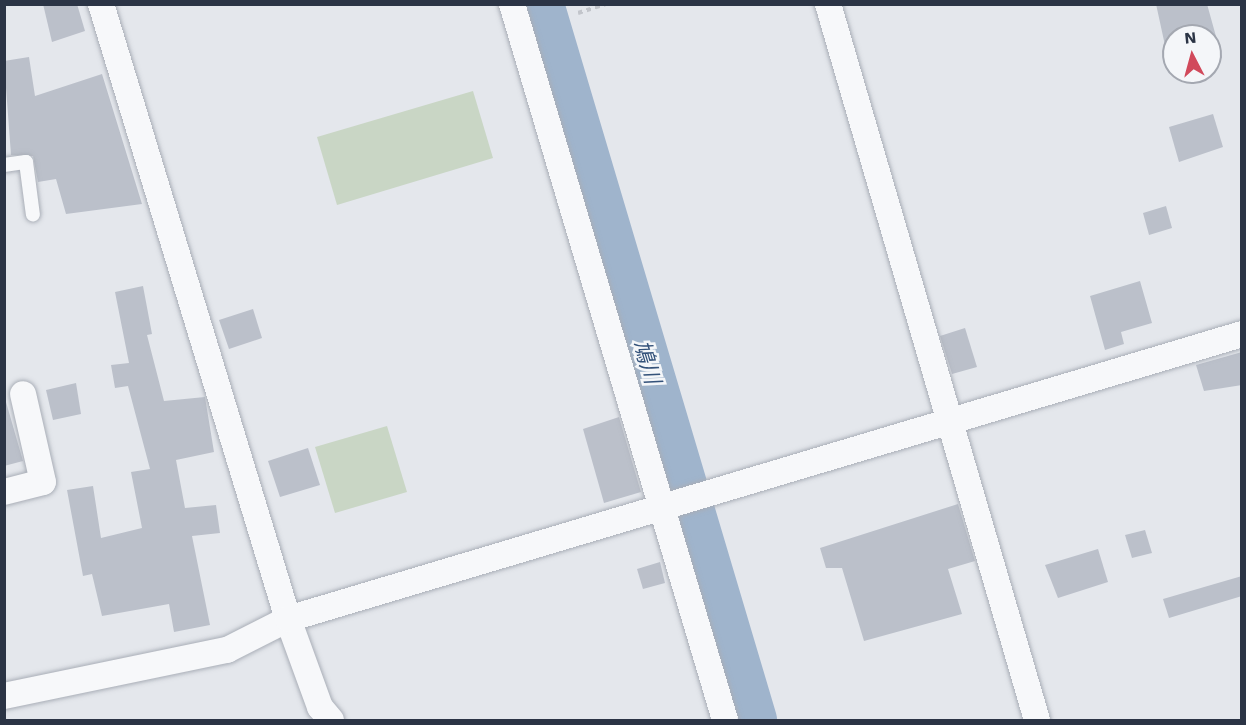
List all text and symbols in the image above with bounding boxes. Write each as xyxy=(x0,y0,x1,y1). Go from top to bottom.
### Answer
north arrow xyxy=(1162,24,1222,84)
text: N xyxy=(1183,28,1197,48)
water label: 鳩川 xyxy=(628,337,666,387)

